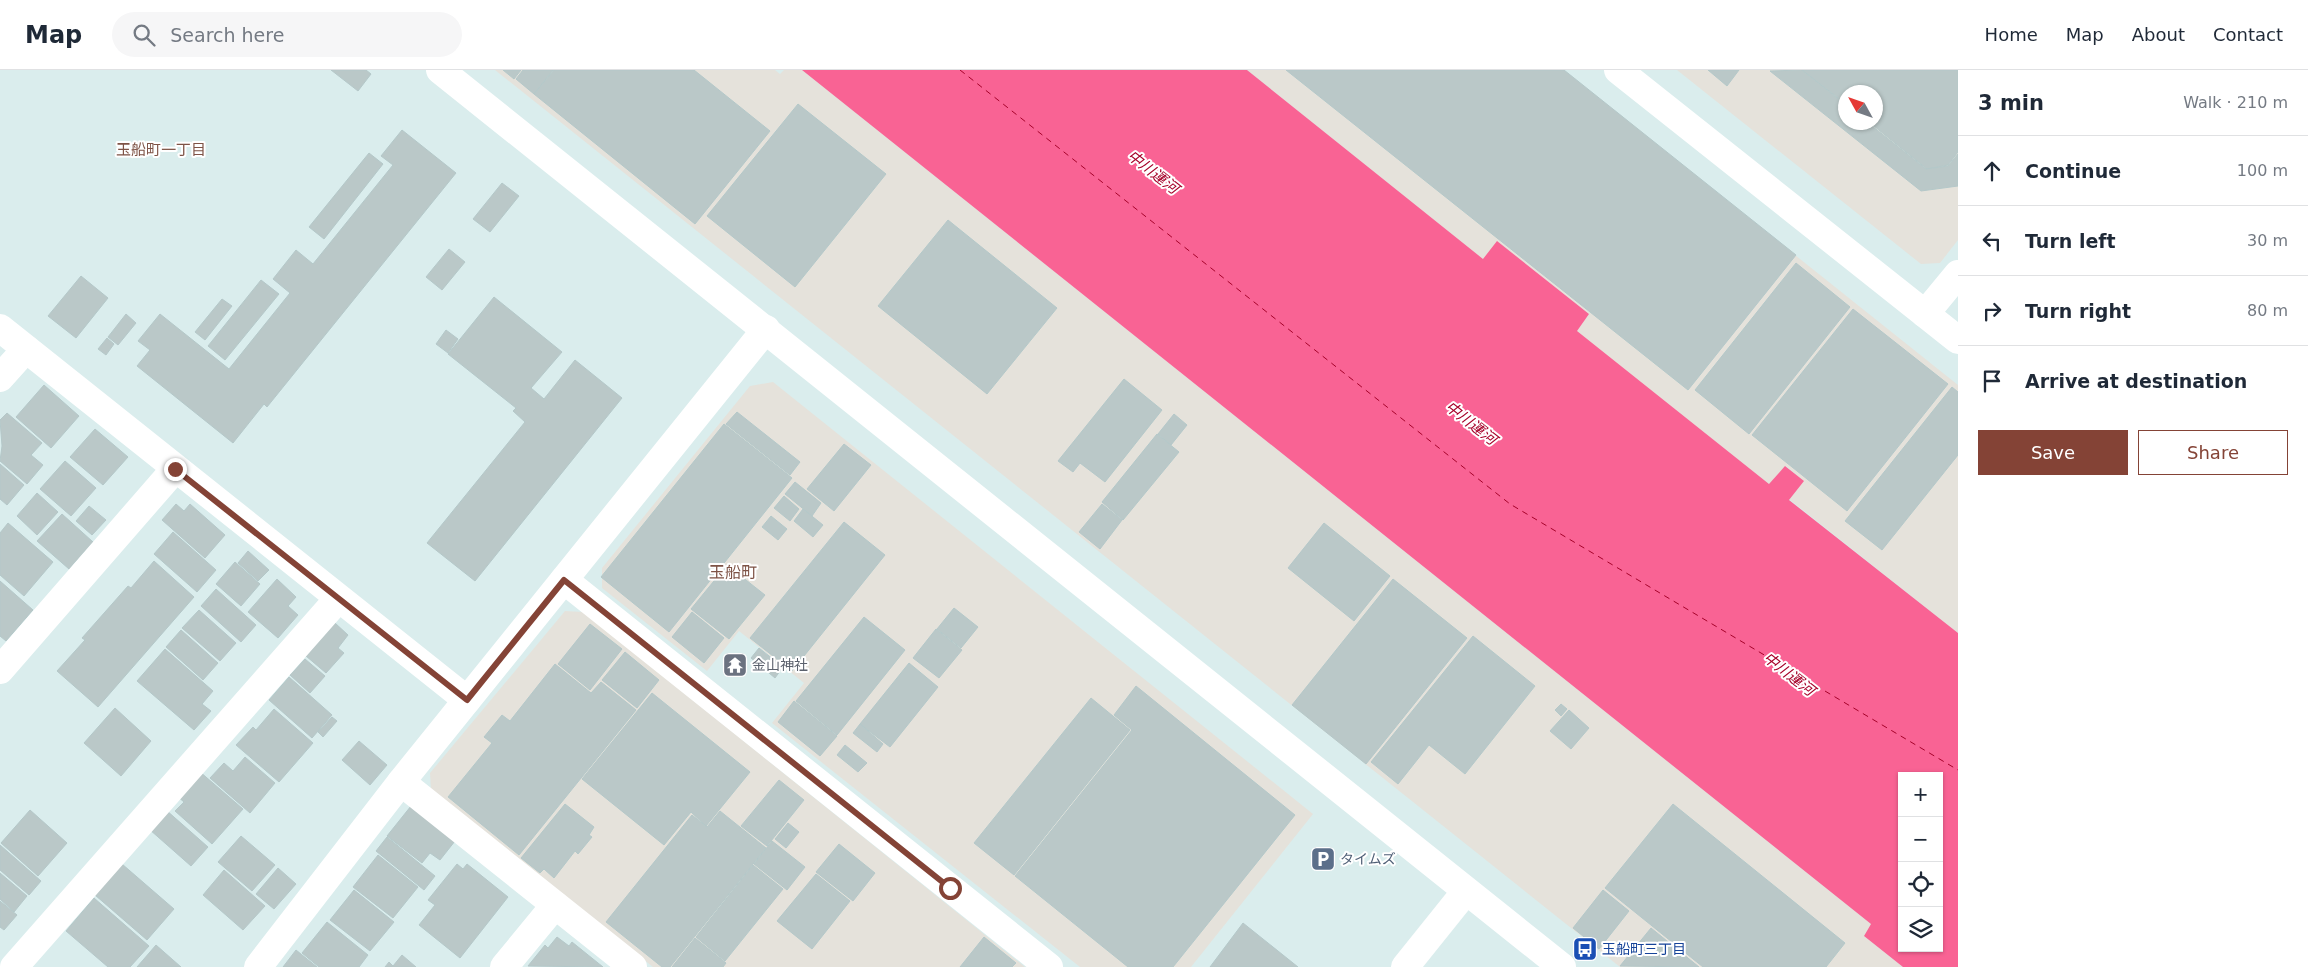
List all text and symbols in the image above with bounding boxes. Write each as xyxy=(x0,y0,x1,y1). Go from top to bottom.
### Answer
search box xyxy=(112,12,462,57)
text: Map xyxy=(25,21,82,49)
icon: search xyxy=(130,21,158,49)
text: Search here xyxy=(170,24,284,46)
text: Home xyxy=(1985,24,2038,45)
text: Map xyxy=(2066,24,2104,45)
text: About xyxy=(2132,24,2185,45)
text: Contact xyxy=(2213,24,2283,45)
north arrow xyxy=(1838,85,1883,130)
text: 3 min xyxy=(1978,91,2044,115)
text: Walk · 210 m xyxy=(2183,93,2288,112)
district label: 玉船町一丁目 xyxy=(116,141,206,159)
water label: 中川運河 xyxy=(1124,146,1185,199)
icon: ahead xyxy=(1978,157,2006,185)
text: Continue xyxy=(2025,160,2121,182)
text: 100 m xyxy=(2237,161,2288,180)
icon: left xyxy=(1978,227,2006,255)
text: Turn left xyxy=(2025,230,2116,252)
text: 30 m xyxy=(2247,231,2288,250)
icon: right xyxy=(1978,297,2006,325)
text: Turn right xyxy=(2025,300,2131,322)
text: 80 m xyxy=(2247,301,2288,320)
icon: arrive xyxy=(1978,367,2006,395)
text: Arrive at destination xyxy=(2025,370,2247,392)
water label: 中川運河 xyxy=(1442,397,1503,450)
button: Save xyxy=(1978,430,2128,475)
button: Share xyxy=(2138,430,2288,475)
route end xyxy=(164,458,187,481)
district label: 玉船町 xyxy=(709,563,757,582)
water label: 中川運河 xyxy=(1760,648,1821,701)
temple icon: 金山神社 xyxy=(722,652,748,678)
place label: 金山神社 xyxy=(752,657,808,673)
map controls xyxy=(1898,772,1943,952)
button: + xyxy=(1898,772,1943,817)
button: − xyxy=(1898,817,1943,862)
parking icon: タイムズ xyxy=(1310,846,1336,872)
place label: タイムズ xyxy=(1340,851,1396,867)
button: locate xyxy=(1898,862,1943,907)
route start xyxy=(939,877,962,900)
button: layers xyxy=(1898,907,1943,952)
bus stop icon: 玉船町三丁目 xyxy=(1572,936,1598,962)
place label: 玉船町三丁目 xyxy=(1602,941,1686,957)

